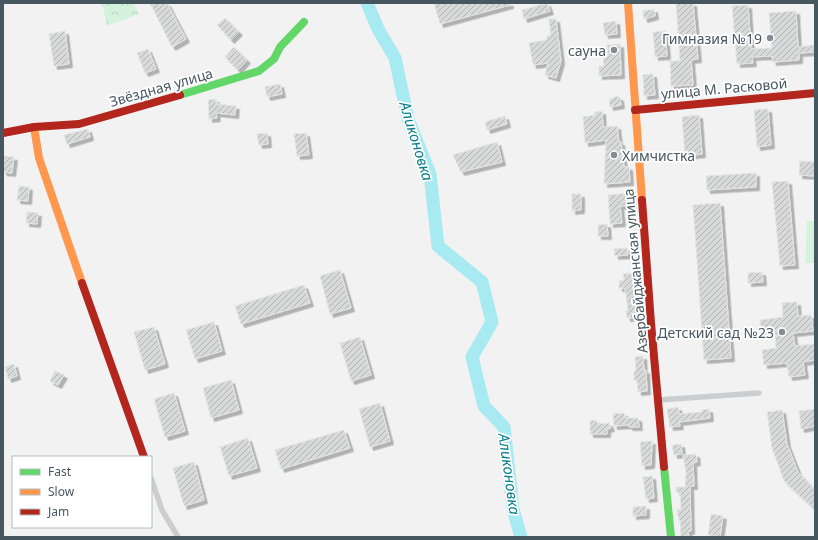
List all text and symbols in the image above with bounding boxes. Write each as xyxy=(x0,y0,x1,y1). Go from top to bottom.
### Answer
place label: Гимназия №19 xyxy=(662,29,762,48)
marker: Гимназия №19 xyxy=(765,33,775,43)
place label: сауна xyxy=(568,41,606,60)
marker: сауна xyxy=(609,45,619,55)
street label: Звёздная улица xyxy=(107,63,215,111)
street label: улица М. Расковой xyxy=(660,73,788,103)
water label: Аликоновка xyxy=(395,98,439,184)
place label: Химчистка xyxy=(622,146,695,165)
marker: Химчистка xyxy=(609,150,619,160)
street label: Азербайджанская улица xyxy=(618,188,652,354)
place label: Детский сад №23 xyxy=(657,323,774,342)
marker: Детский сад №23 xyxy=(777,327,787,337)
water label: Аликоновка xyxy=(494,431,526,516)
legend xyxy=(12,456,152,528)
text: Fast xyxy=(48,463,72,480)
text: Slow xyxy=(48,483,75,500)
text: Jam xyxy=(47,503,69,520)

